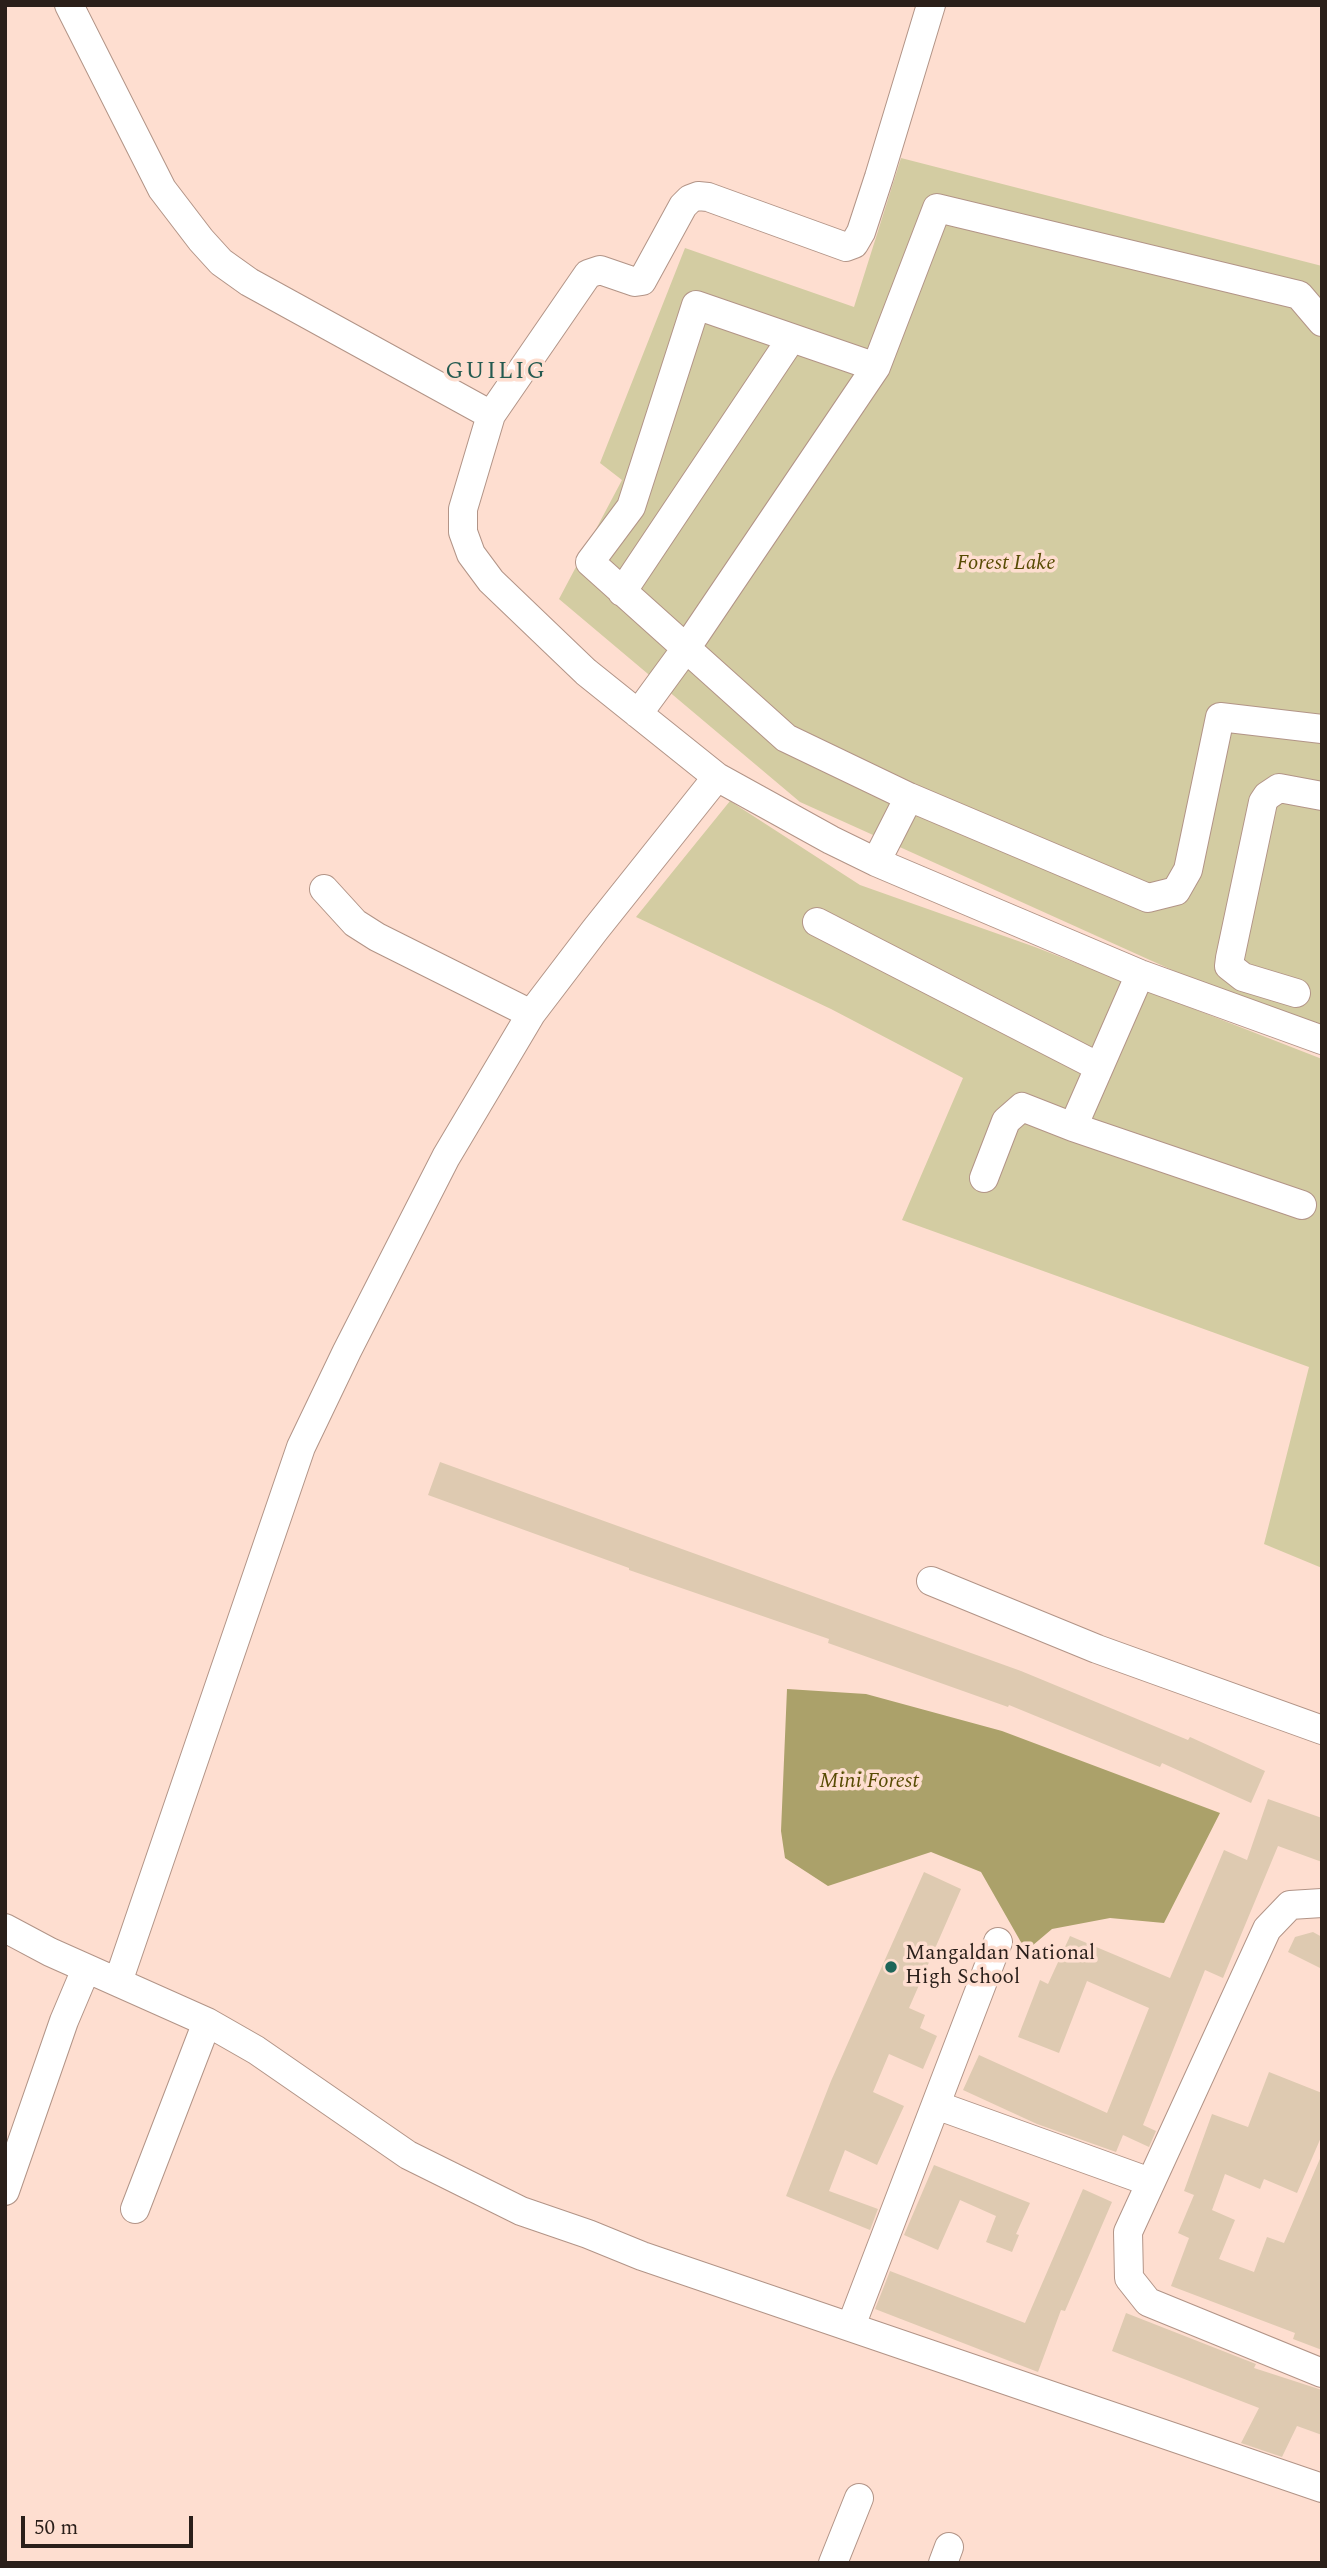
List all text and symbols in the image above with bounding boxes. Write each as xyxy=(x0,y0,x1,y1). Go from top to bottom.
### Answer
district label: GUILIG xyxy=(446,359,546,387)
park label: Forest Lake xyxy=(957,552,1055,578)
park label: Mini Forest xyxy=(819,1770,919,1796)
place label: Mangaldan National High School xyxy=(905,1942,1095,1992)
marker: Mangaldan National High School xyxy=(883,1959,899,1975)
scale bar xyxy=(24,2502,196,2546)
text: 50 m xyxy=(34,2512,78,2544)

